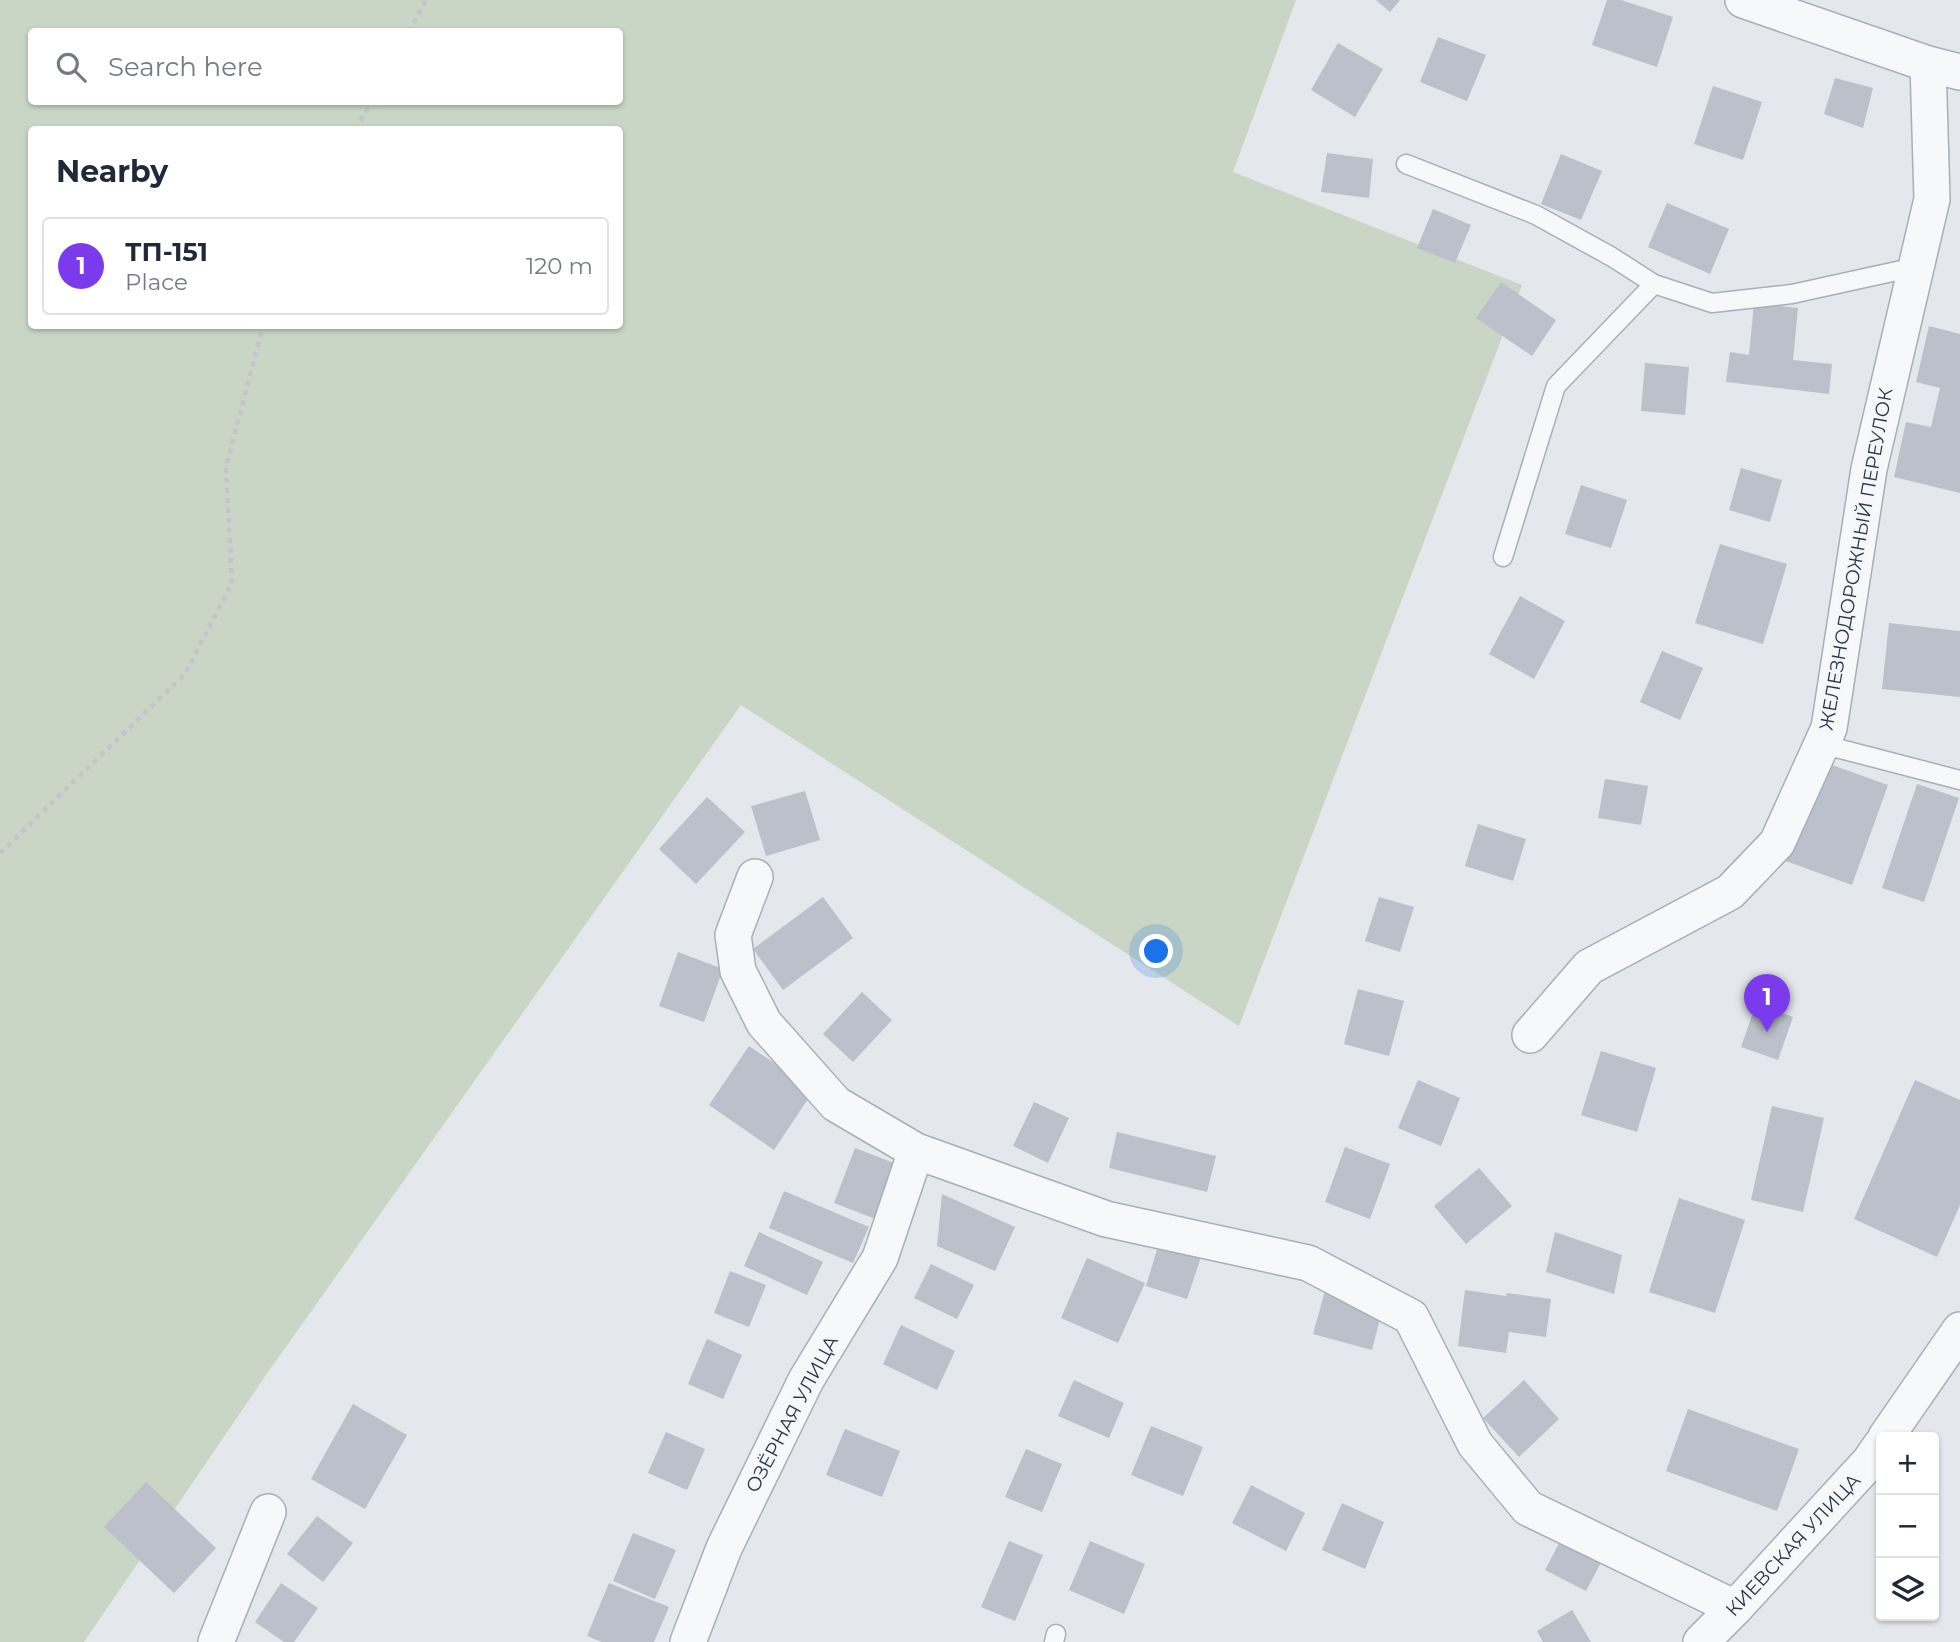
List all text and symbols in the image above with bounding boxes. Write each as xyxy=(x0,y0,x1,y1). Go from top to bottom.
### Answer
search box xyxy=(28,28,623,105)
icon: search xyxy=(52,48,90,86)
text: Search here xyxy=(108,51,263,83)
text: Nearby xyxy=(56,153,168,190)
text: ТП-151 xyxy=(125,236,208,268)
text: 1 xyxy=(76,252,86,280)
text: 120 m xyxy=(526,252,593,280)
text: Place xyxy=(125,268,188,296)
street label: ЖЕЛЕЗНОДОРОЖНЫЙ ПЕРЕУЛОК xyxy=(1815,386,1897,732)
your location xyxy=(1139,934,1173,968)
pin: 1 xyxy=(1744,974,1790,1032)
street label: ОЗЁРНАЯ УЛИЦА xyxy=(741,1332,843,1496)
map controls xyxy=(1876,1432,1939,1621)
button: + xyxy=(1876,1432,1939,1495)
street label: КИЕВСКАЯ УЛИЦА xyxy=(1721,1469,1865,1621)
button: − xyxy=(1876,1495,1939,1558)
button: layers xyxy=(1876,1558,1939,1621)

